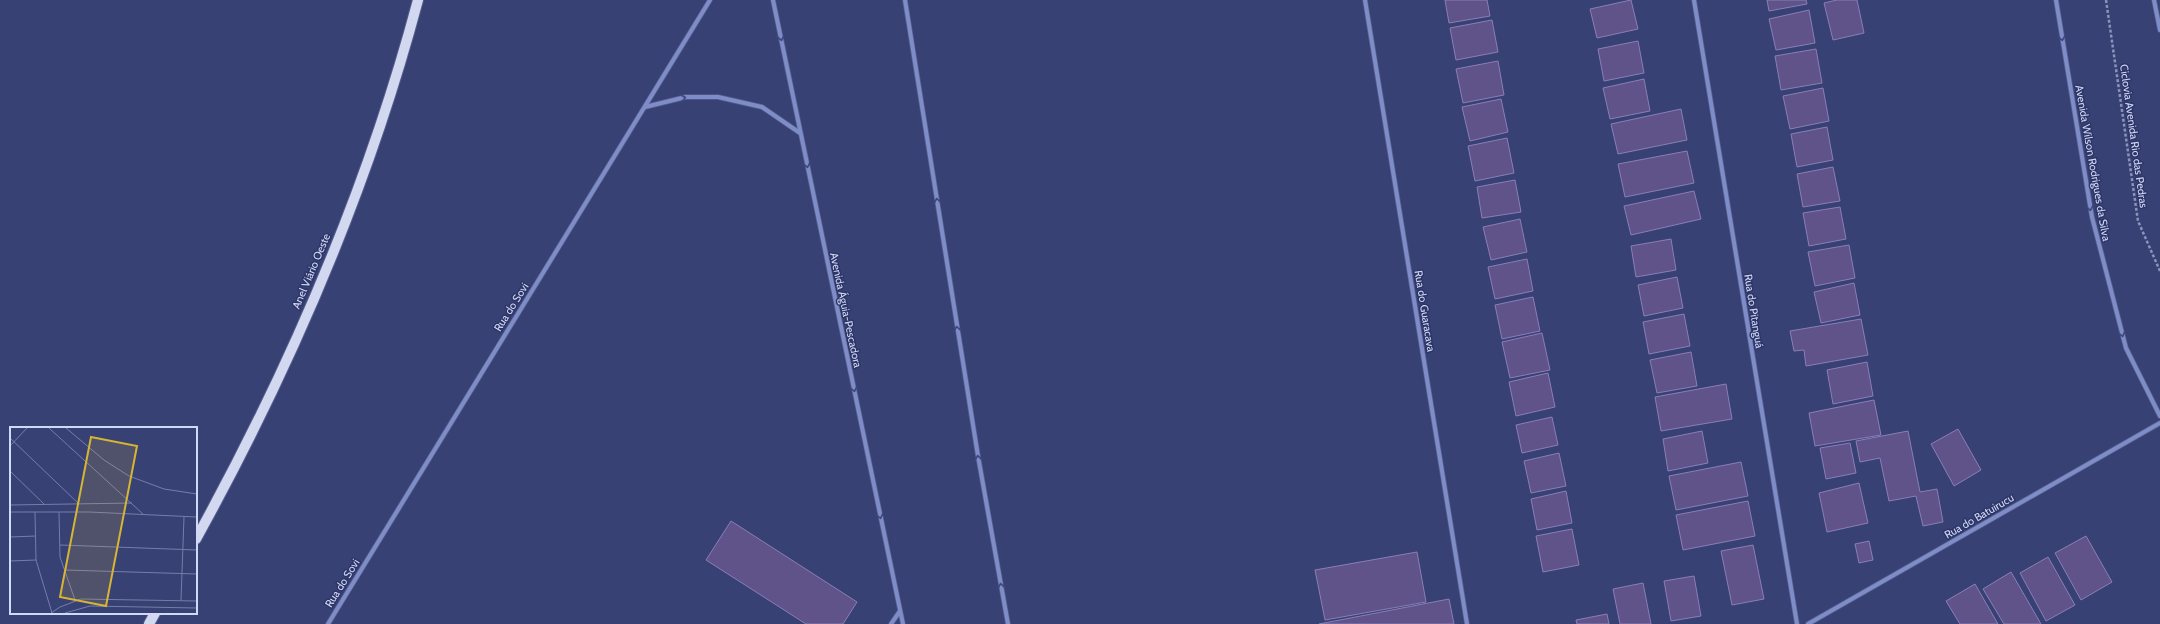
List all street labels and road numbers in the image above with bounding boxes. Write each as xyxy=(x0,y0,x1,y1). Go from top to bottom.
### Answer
street label: Ciclovia Avenida Rio das Pedras xyxy=(2117,63,2151,209)
street label: Avenida Wilson Rodrigues da Silva xyxy=(2072,84,2114,243)
street label: Anel Viário Oeste xyxy=(289,231,333,311)
street label: Avenida Águia-Pescadora xyxy=(827,251,865,370)
street label: Rua do Guaracava xyxy=(1412,269,1438,353)
street label: Rua do Pitanguá xyxy=(1741,273,1767,350)
street label: Rua do Sovi xyxy=(491,280,531,334)
street label: Rua do Batuirucu xyxy=(1942,490,2017,542)
street label: Rua do Sovi xyxy=(322,556,362,610)

